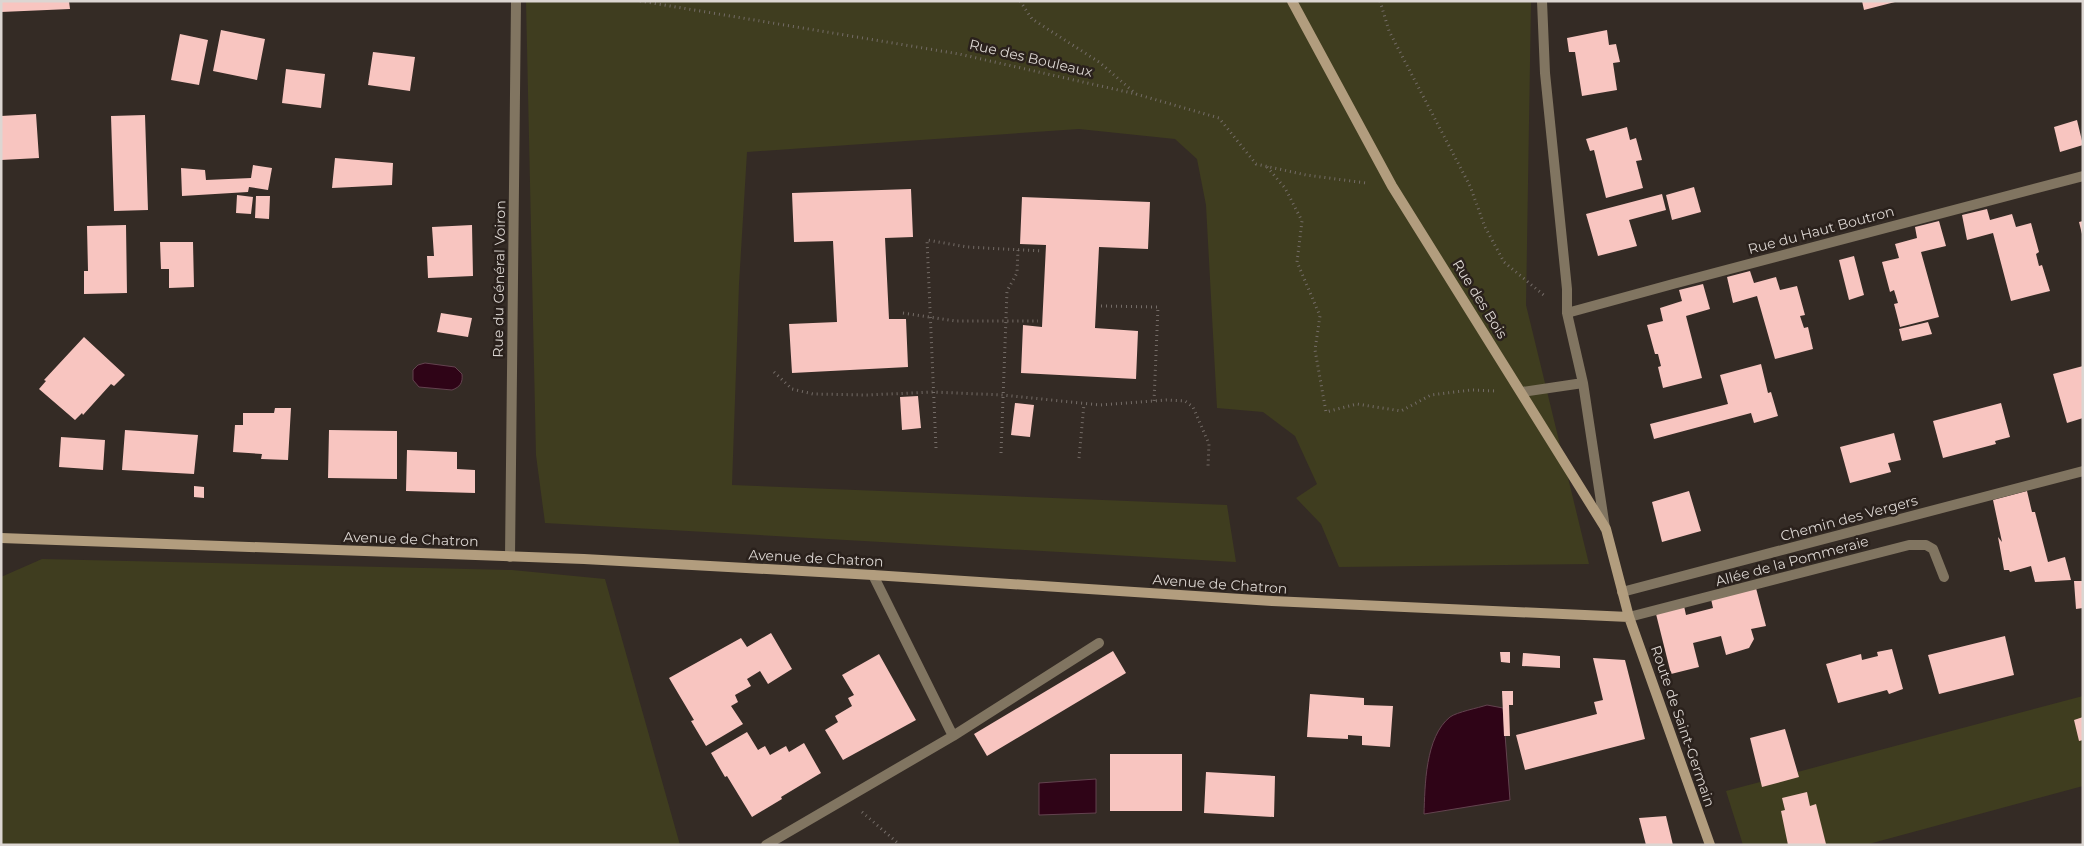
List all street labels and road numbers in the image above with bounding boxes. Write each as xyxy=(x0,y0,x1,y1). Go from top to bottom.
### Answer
street label: Rue des Bouleaux xyxy=(968,35,1095,81)
street label: Rue du Général Voiron xyxy=(489,200,509,358)
street label: Rue du Haut Boutron xyxy=(1746,202,1896,258)
street label: Rue des Bois xyxy=(1449,256,1512,342)
street label: Chemin des Vergers xyxy=(1778,491,1920,545)
street label: Avenue de Chatron xyxy=(343,528,479,550)
street label: Allée de la Pommeraie xyxy=(1713,532,1871,590)
street label: Avenue de Chatron xyxy=(748,545,884,571)
street label: Avenue de Chatron xyxy=(1152,570,1288,598)
street label: Route de Saint-Germain xyxy=(1647,643,1719,809)

